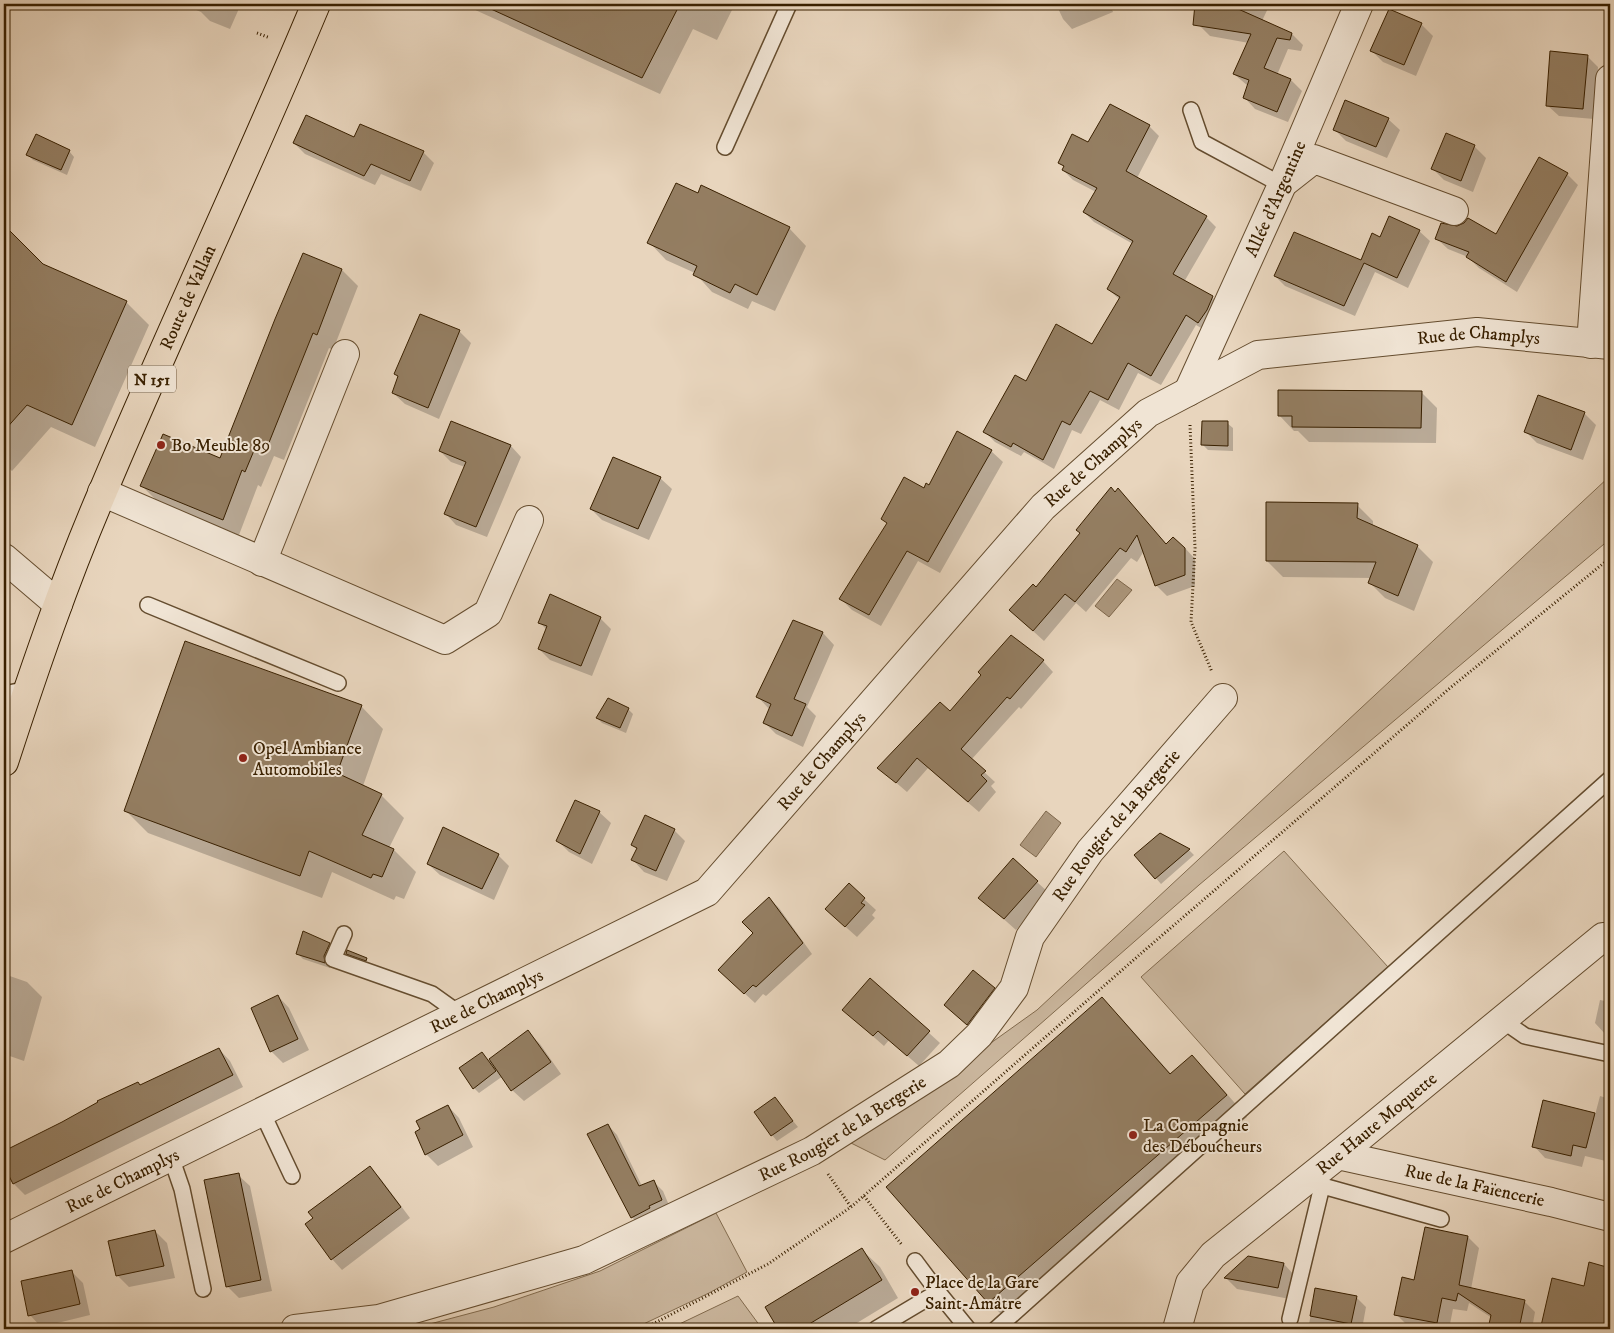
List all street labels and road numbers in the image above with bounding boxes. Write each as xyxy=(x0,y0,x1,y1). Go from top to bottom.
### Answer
street label: Allée d'Argentine xyxy=(1241,138,1311,261)
street label: Route de Vallan xyxy=(156,241,222,354)
street label: Rue de Champlys xyxy=(1416,322,1541,350)
road number: N 151 xyxy=(128,366,176,392)
street label: Rue de Champlys xyxy=(1040,414,1147,512)
street label: Rue de Champlys xyxy=(773,708,871,815)
street label: Rue Rougier de la Bergerie xyxy=(1048,745,1185,906)
street label: Rue de Champlys xyxy=(427,965,547,1039)
street label: Rue Haute Moquette xyxy=(1312,1068,1442,1180)
street label: Rue Rougier de la Bergerie xyxy=(755,1071,930,1187)
street label: Rue de Champlys xyxy=(63,1144,183,1219)
street label: Rue de la Faïencerie xyxy=(1402,1160,1547,1212)

